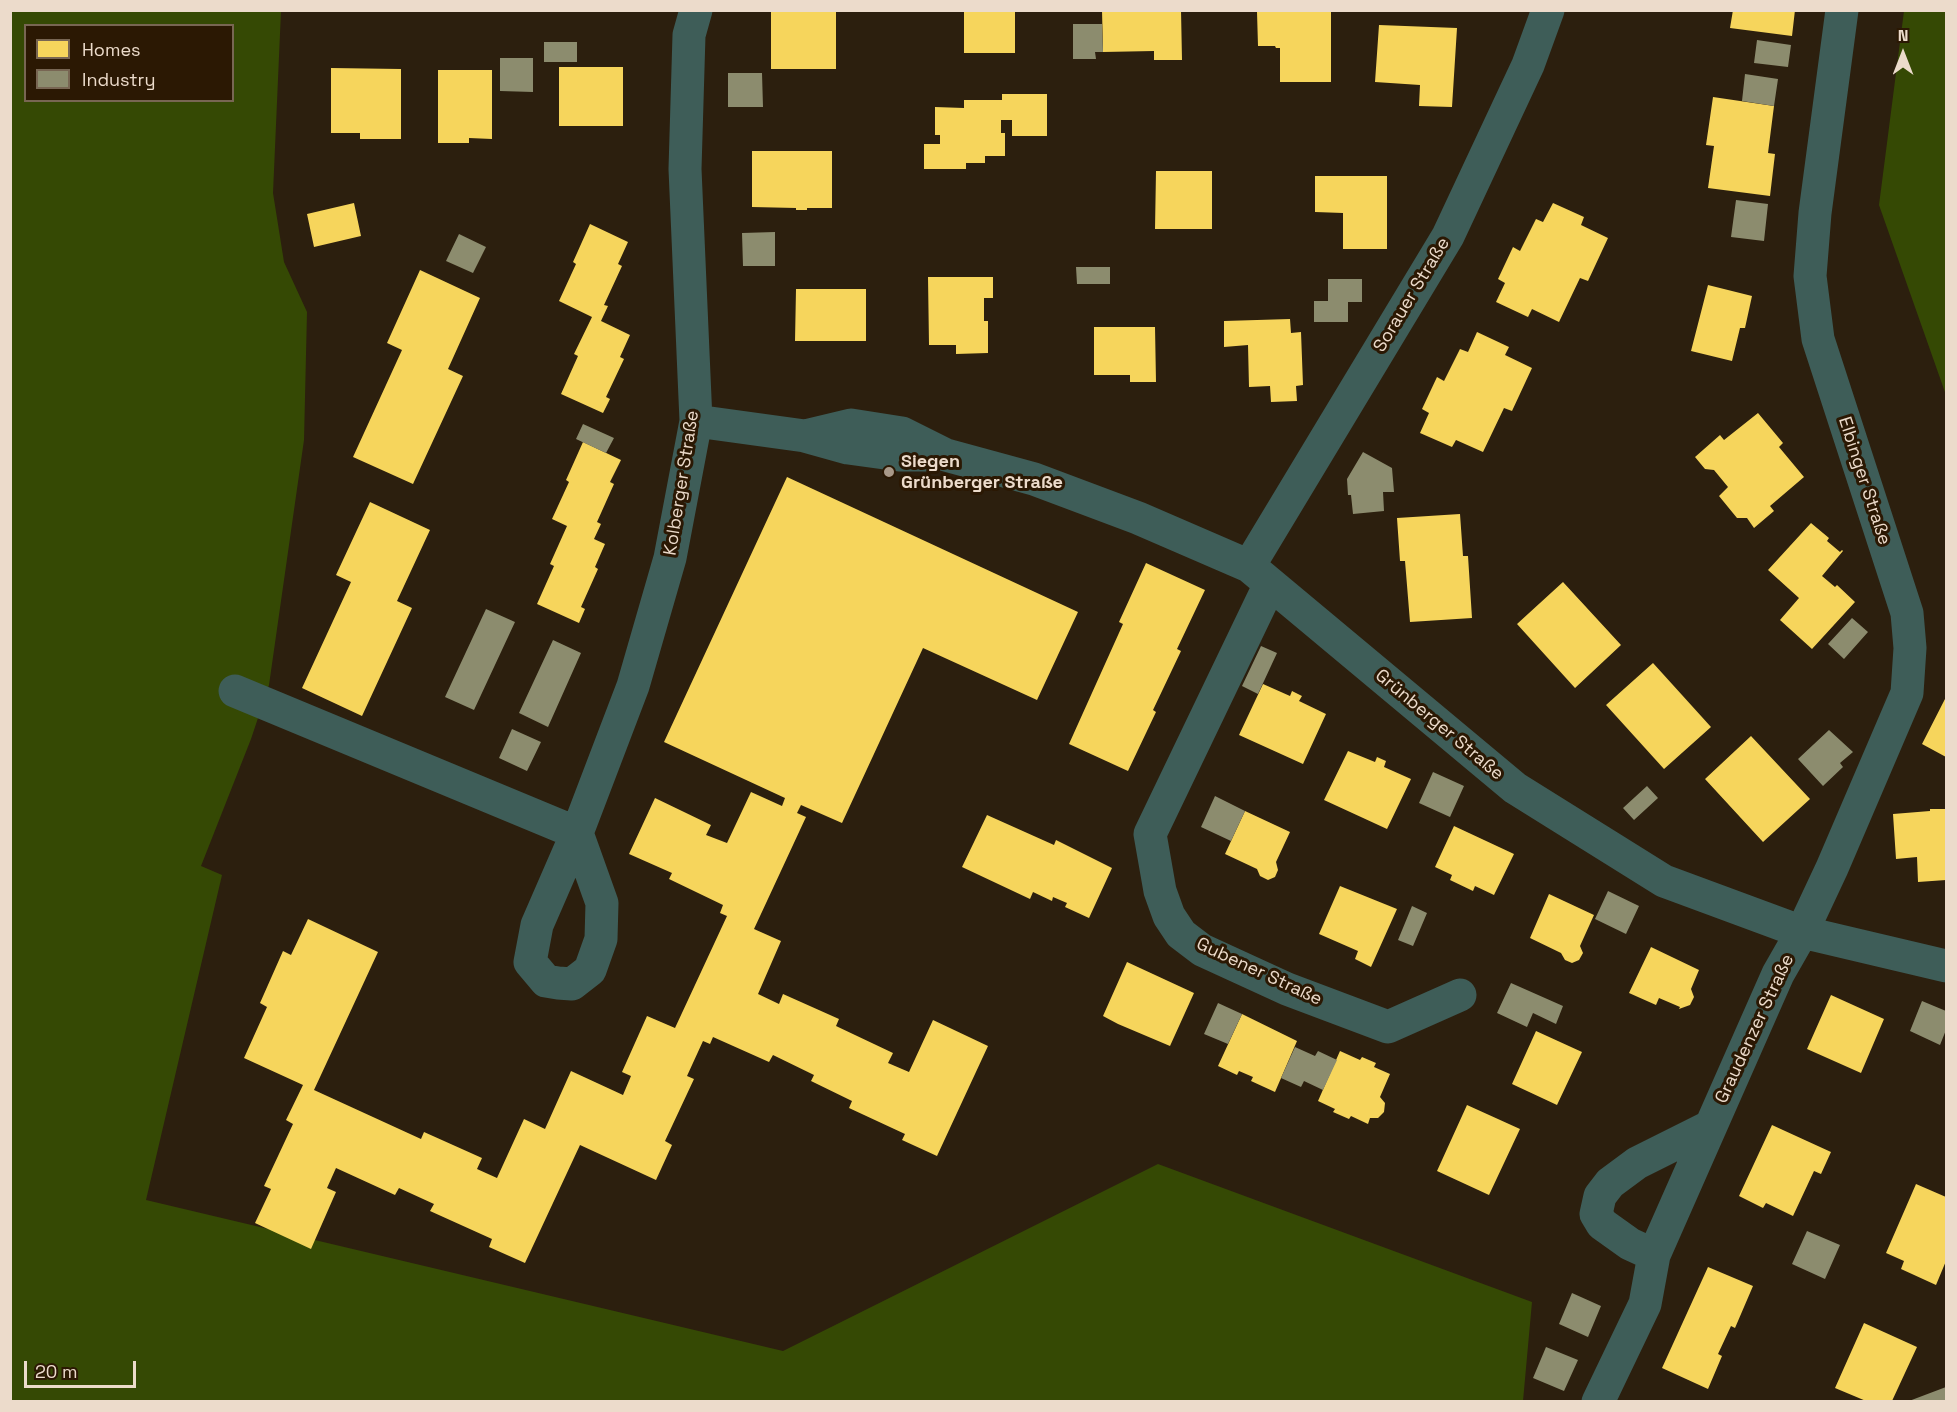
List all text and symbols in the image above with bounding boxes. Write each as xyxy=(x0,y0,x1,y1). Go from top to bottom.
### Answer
legend xyxy=(24,24,234,102)
north arrow xyxy=(1873,24,1933,84)
text: N xyxy=(1898,25,1908,46)
text: Homes xyxy=(82,38,141,61)
text: Industry xyxy=(82,68,155,91)
street label: Sorauer Straße xyxy=(1369,234,1455,356)
street label: Kolberger Straße xyxy=(660,409,704,557)
street label: Elbinger Straße xyxy=(1833,414,1895,548)
place label: Siegen Grünberger Straße xyxy=(901,451,1063,494)
marker: Siegen Grünberger Straße xyxy=(882,465,896,479)
street label: Grünberger Straße xyxy=(1370,665,1508,785)
street label: Gubener Straße xyxy=(1193,933,1325,1011)
street label: Graudenzer Straße xyxy=(1711,951,1799,1107)
scale bar xyxy=(27,1349,140,1387)
text: 20 m xyxy=(35,1360,78,1383)

